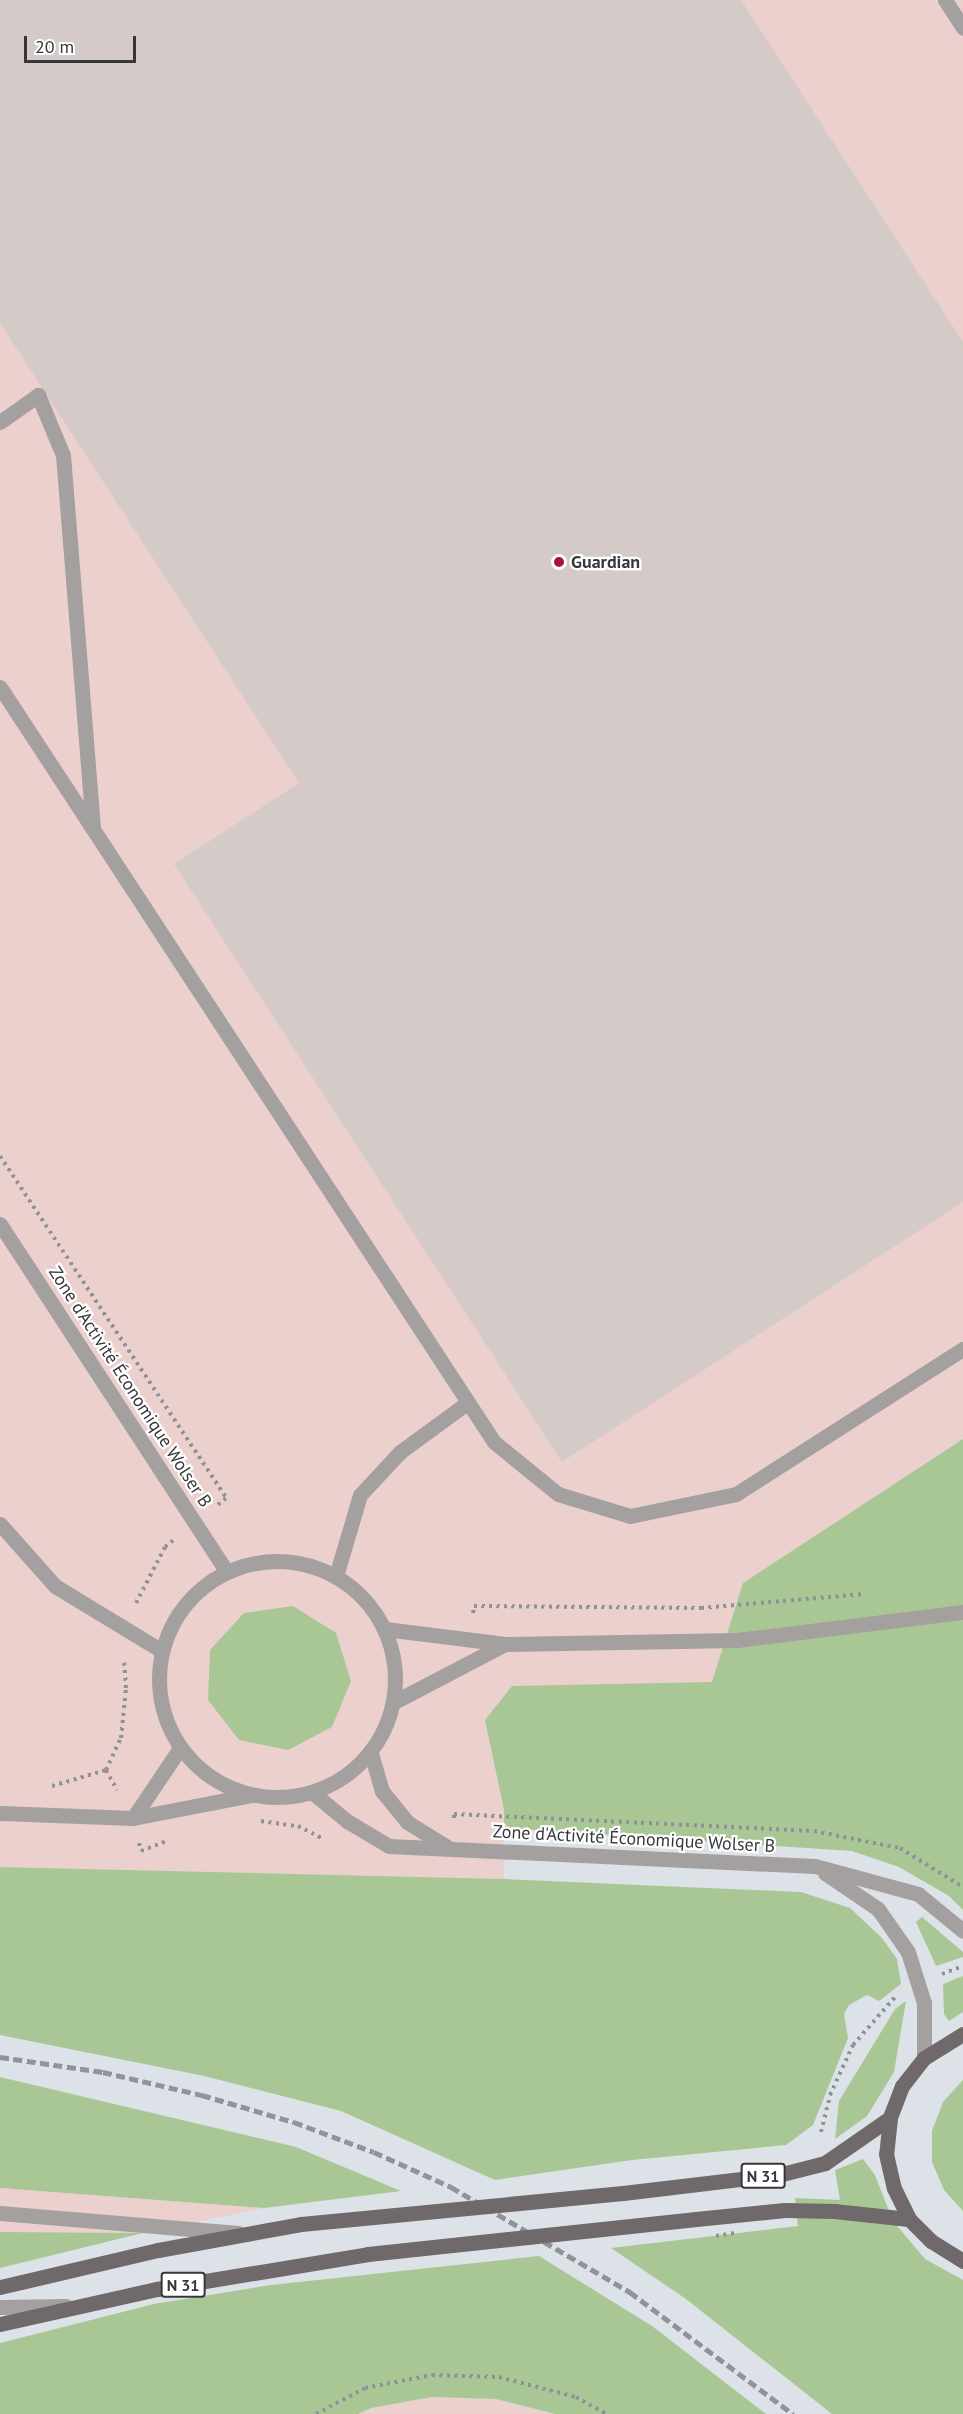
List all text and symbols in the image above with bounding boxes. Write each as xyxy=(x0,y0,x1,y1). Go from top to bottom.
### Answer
scale bar xyxy=(27,24,140,62)
text: 20 m xyxy=(35,35,74,58)
place label: Guardian xyxy=(571,551,640,573)
marker: Guardian xyxy=(552,555,566,569)
street label: Zone d'Activité Économique Wolser B xyxy=(44,1262,216,1512)
street label: Zone d'Activité Économique Wolser B xyxy=(492,1821,776,1857)
road number: N 31 xyxy=(740,2163,786,2189)
road number: N 31 xyxy=(160,2272,206,2298)

